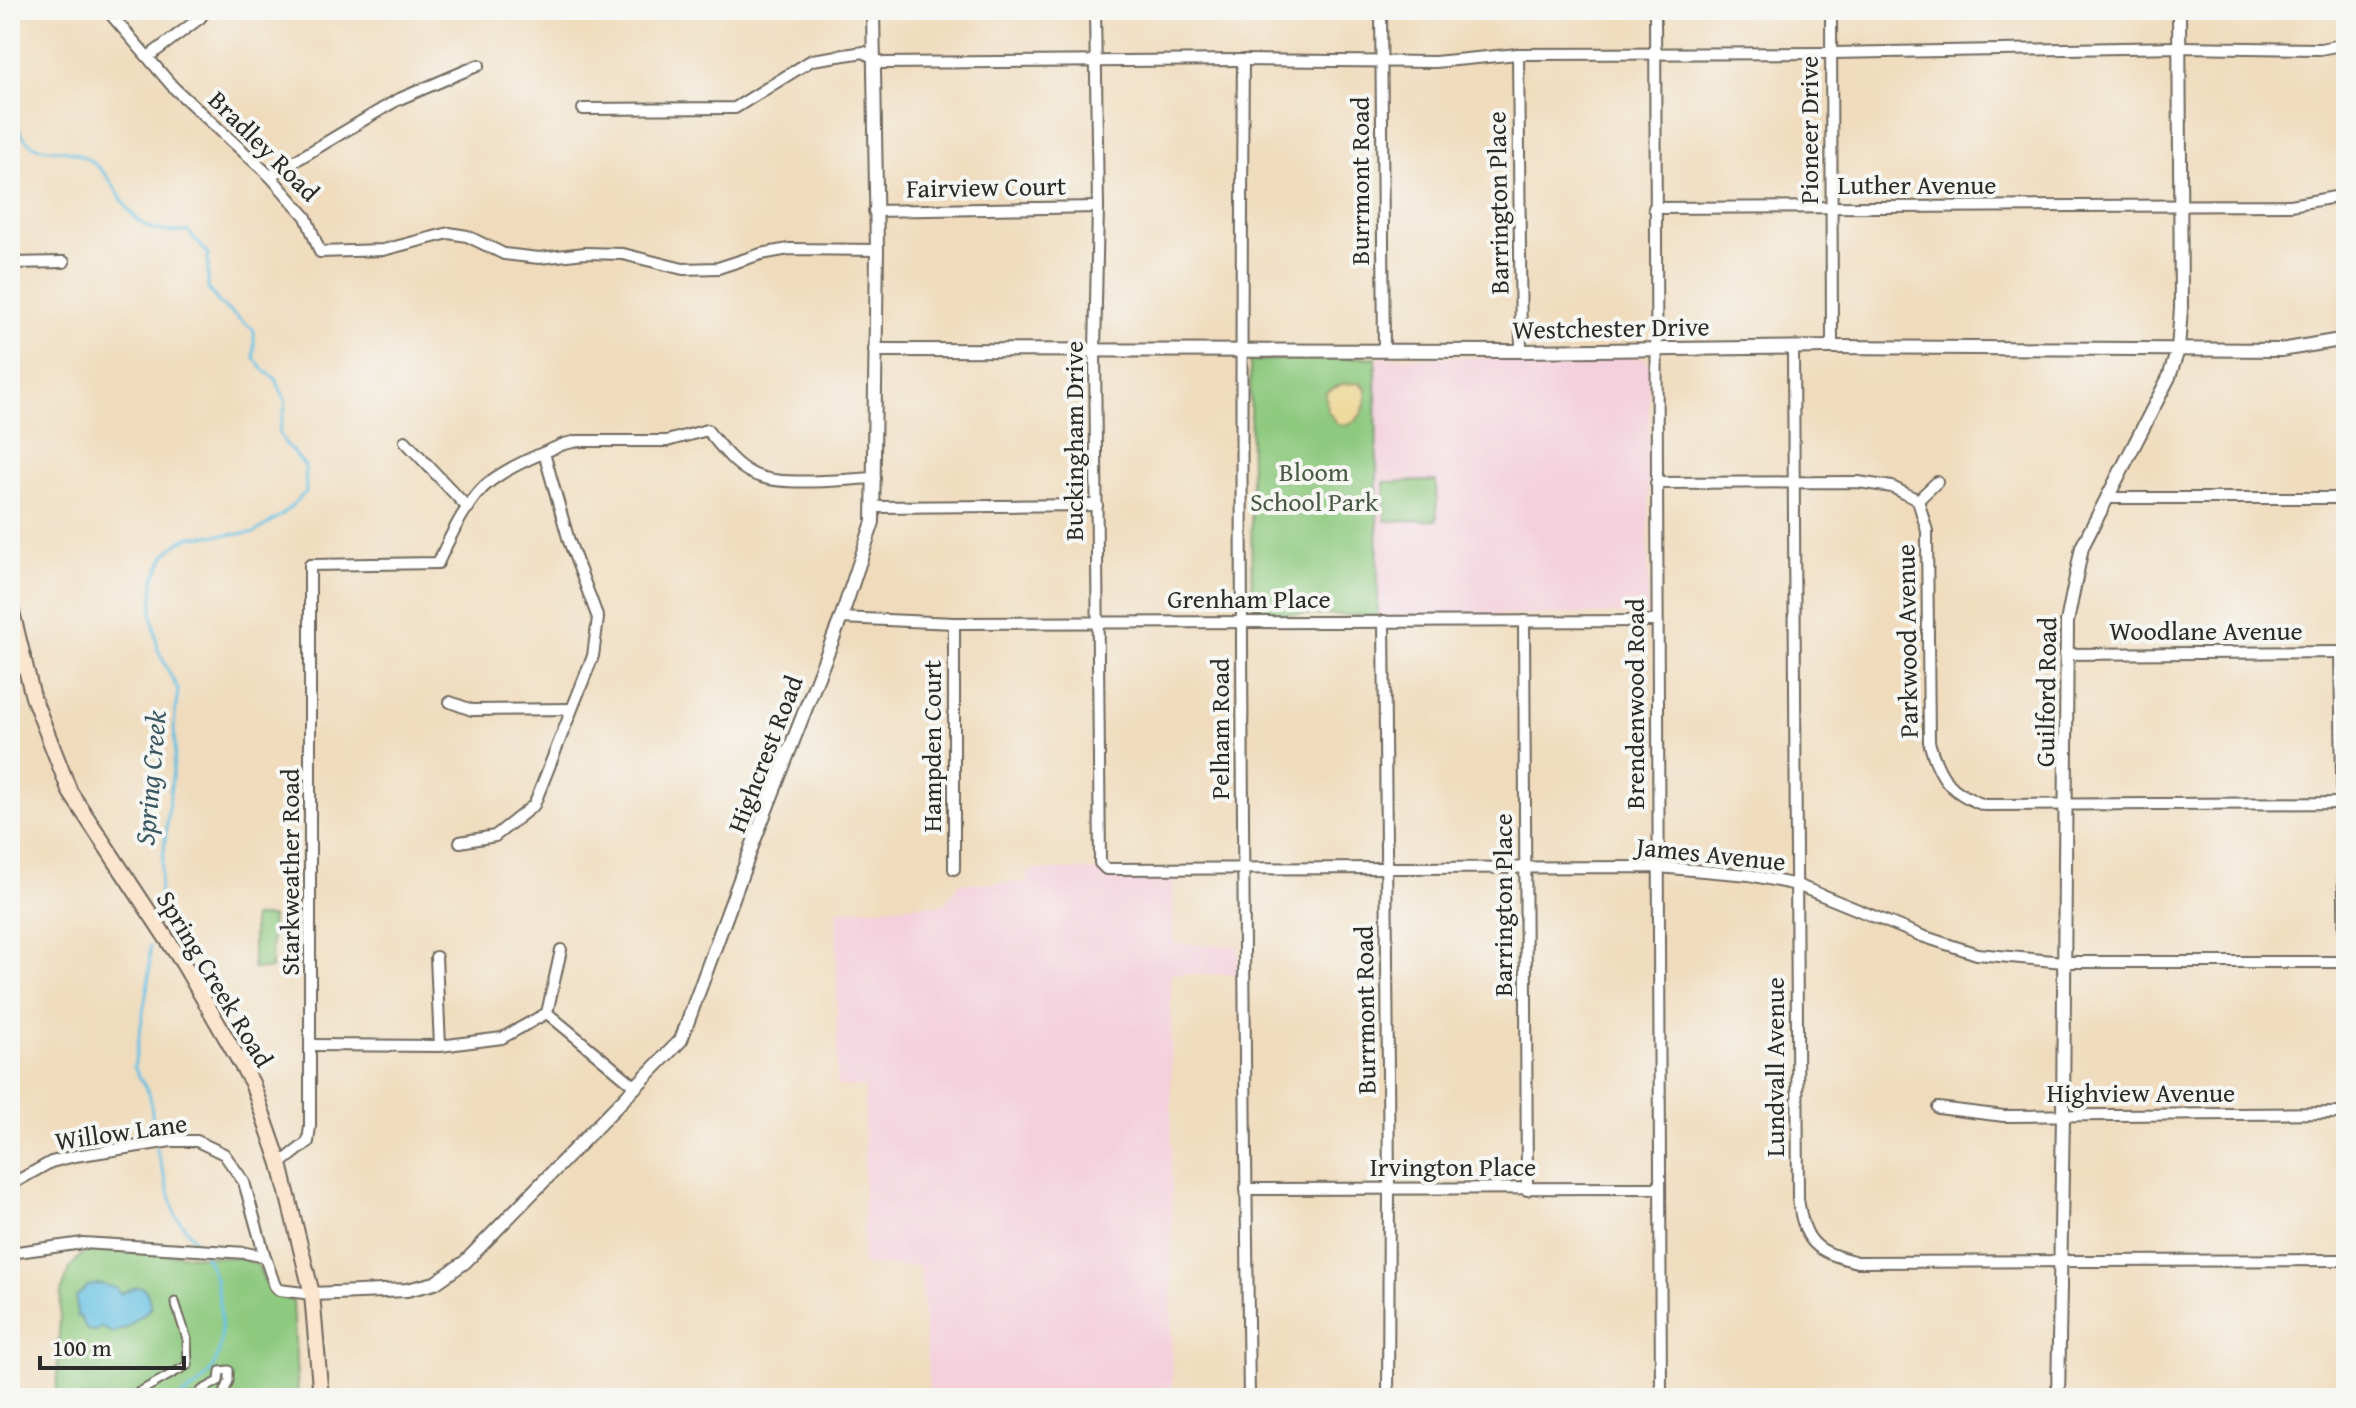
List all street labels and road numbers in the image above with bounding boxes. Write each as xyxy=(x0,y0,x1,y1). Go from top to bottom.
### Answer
street label: Pioneer Drive xyxy=(1789,56,1828,204)
street label: Bradley Road xyxy=(200,81,329,210)
street label: Burrmont Road xyxy=(1340,97,1379,265)
street label: Barrington Place xyxy=(1476,111,1519,295)
street label: Luther Avenue xyxy=(1837,165,1997,204)
street label: Fairview Court xyxy=(906,166,1066,207)
street label: Westchester Drive xyxy=(1512,306,1710,349)
street label: Buckingham Drive xyxy=(1054,341,1093,541)
street label: Parkwood Avenue xyxy=(1885,544,1928,738)
street label: Grenham Place xyxy=(1167,579,1331,618)
street label: Brendenwood Road xyxy=(1615,598,1654,810)
street label: Woodlane Avenue xyxy=(2109,611,2303,650)
street label: Guilford Road xyxy=(2025,617,2066,767)
street label: Pelham Road xyxy=(1200,658,1239,800)
street label: Hampden Court xyxy=(912,660,951,832)
street label: Highcrest Road xyxy=(717,669,812,838)
street label: Starkweather Road xyxy=(270,768,309,976)
street label: Barrington Place xyxy=(1483,813,1522,997)
street label: James Avenue xyxy=(1632,826,1788,881)
street label: Spring Creek Road xyxy=(147,883,284,1075)
street label: Burrmont Road xyxy=(1344,925,1385,1095)
street label: Lundvall Avenue xyxy=(1755,977,1794,1157)
street label: Highview Avenue xyxy=(2047,1073,2235,1112)
street label: Willow Lane xyxy=(52,1103,189,1160)
street label: Irvington Place xyxy=(1370,1147,1536,1186)

